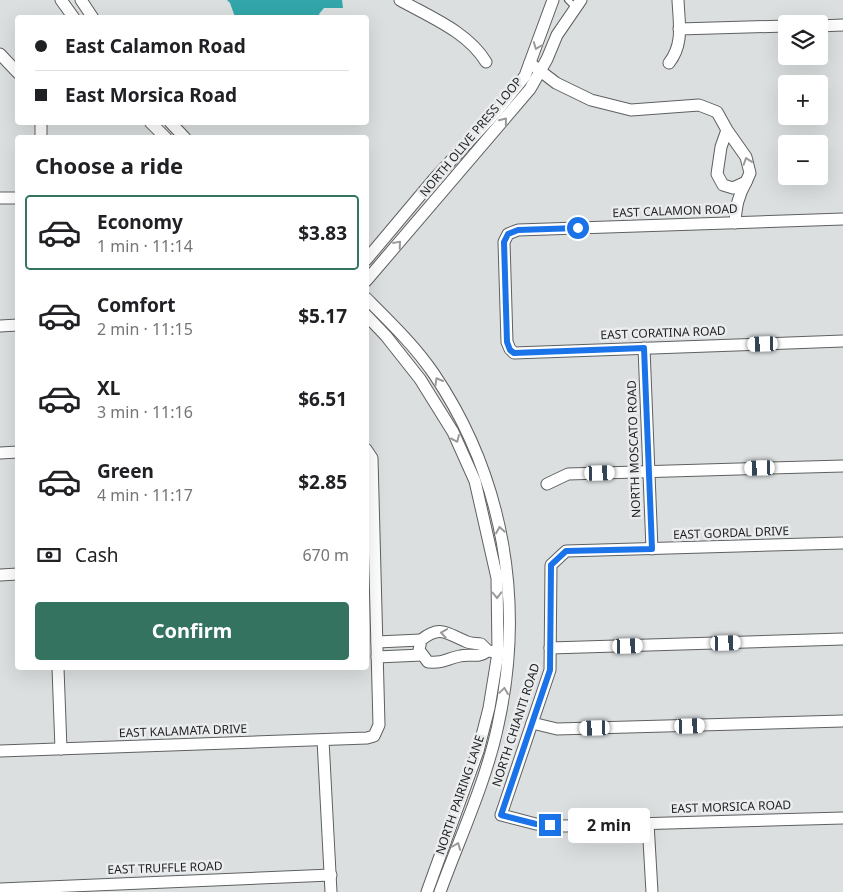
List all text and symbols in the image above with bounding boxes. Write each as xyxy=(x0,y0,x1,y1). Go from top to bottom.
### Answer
map controls xyxy=(778,15,828,185)
button: layers xyxy=(778,15,828,65)
text: East Calamon Road xyxy=(65,33,246,59)
one-way arrow xyxy=(533,41,543,50)
street label: NORTH OLIVE PRESS LOOP xyxy=(416,73,526,200)
button: + xyxy=(778,75,828,125)
text: East Morsica Road xyxy=(65,82,237,108)
one-way arrow xyxy=(498,117,507,126)
button: − xyxy=(778,135,828,185)
text: Choose a ride xyxy=(35,150,183,180)
one-way arrow xyxy=(742,158,752,166)
street label: EAST CALAMON ROAD xyxy=(612,200,738,221)
text: Economy xyxy=(97,209,183,235)
icon: car xyxy=(37,210,82,255)
route start xyxy=(567,217,589,239)
text: $3.83 xyxy=(298,220,347,246)
text: 1 min · 11:14 xyxy=(97,235,193,257)
one-way arrow xyxy=(392,241,401,250)
text: Comfort xyxy=(97,292,176,318)
icon: car xyxy=(37,293,82,338)
text: $5.17 xyxy=(298,303,347,329)
text: 2 min · 11:15 xyxy=(97,318,193,340)
street label: EAST CORATINA ROAD xyxy=(600,322,726,343)
car xyxy=(747,336,778,352)
text: XL xyxy=(97,375,120,401)
icon: car xyxy=(37,376,82,421)
one-way arrow xyxy=(434,377,444,386)
street label: NORTH MOSCATO ROAD xyxy=(623,380,644,518)
text: $6.51 xyxy=(298,386,347,412)
text: 3 min · 11:16 xyxy=(97,401,193,423)
one-way arrow xyxy=(450,434,461,443)
text: Green xyxy=(97,458,154,484)
icon: car xyxy=(37,459,82,504)
car xyxy=(744,460,775,476)
car xyxy=(584,465,615,481)
text: $2.85 xyxy=(298,469,347,495)
text: 4 min · 11:17 xyxy=(97,484,193,506)
street label: EAST GORDAL DRIVE xyxy=(673,522,789,543)
one-way arrow xyxy=(496,526,506,534)
icon: cash xyxy=(35,541,63,569)
text: Cash xyxy=(75,542,119,568)
text: 670 m xyxy=(302,544,349,566)
one-way arrow xyxy=(492,591,502,599)
button: Confirm xyxy=(35,602,349,660)
one-way arrow xyxy=(440,629,449,639)
car xyxy=(710,635,741,651)
car xyxy=(612,638,643,654)
street label: NORTH CHIANTI ROAD xyxy=(488,661,544,789)
one-way arrow xyxy=(498,687,509,695)
car xyxy=(674,718,705,734)
street label: EAST KALAMATA DRIVE xyxy=(119,720,247,741)
car xyxy=(579,720,610,736)
street label: NORTH PAIRING LANE xyxy=(431,733,488,857)
street label: EAST MORSICA ROAD xyxy=(670,796,792,817)
callout: 2 min xyxy=(568,808,650,842)
route end xyxy=(539,814,561,836)
text: 2 min xyxy=(587,814,631,836)
one-way arrow xyxy=(451,843,461,851)
street label: EAST TRUFFLE ROAD xyxy=(107,857,223,878)

